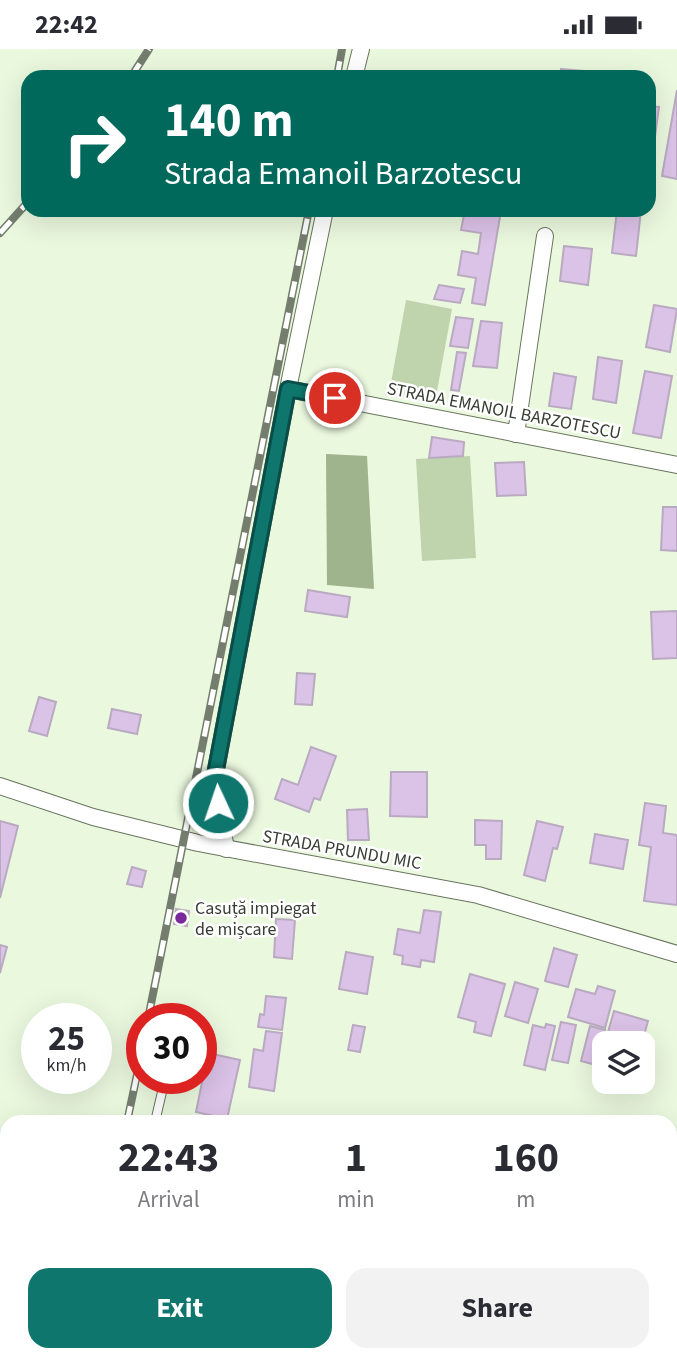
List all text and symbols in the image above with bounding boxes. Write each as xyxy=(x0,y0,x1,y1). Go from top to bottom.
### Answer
text: 22:42 xyxy=(35,6,98,43)
text: 140 m xyxy=(164,86,293,156)
icon: right xyxy=(49,98,140,189)
text: Strada Emanoil Barzotescu xyxy=(164,151,522,197)
pin xyxy=(305,368,365,428)
street label: STRADA EMANOIL BARZOTESCU xyxy=(385,376,623,446)
icon: arrive xyxy=(316,379,354,417)
position arrow xyxy=(181,766,255,840)
street label: STRADA PRUNDU MIC xyxy=(260,824,424,876)
place label: Casuță impiegat de mișcare xyxy=(195,896,316,942)
marker: Casuță impiegat de mișcare xyxy=(173,910,189,926)
speed limit sign: 30 xyxy=(126,1003,217,1094)
text: 25 xyxy=(48,1014,85,1064)
map controls xyxy=(592,1031,655,1094)
button: layers xyxy=(592,1031,655,1094)
text: km/h xyxy=(47,1053,86,1078)
text: 22:43 xyxy=(118,1128,219,1188)
text: 1 xyxy=(345,1128,367,1188)
text: 160 xyxy=(492,1128,559,1188)
text: Arrival xyxy=(138,1183,200,1216)
text: min xyxy=(337,1183,375,1216)
text: m xyxy=(516,1183,535,1216)
button: Exit xyxy=(28,1268,332,1348)
button: Share xyxy=(346,1268,649,1348)

